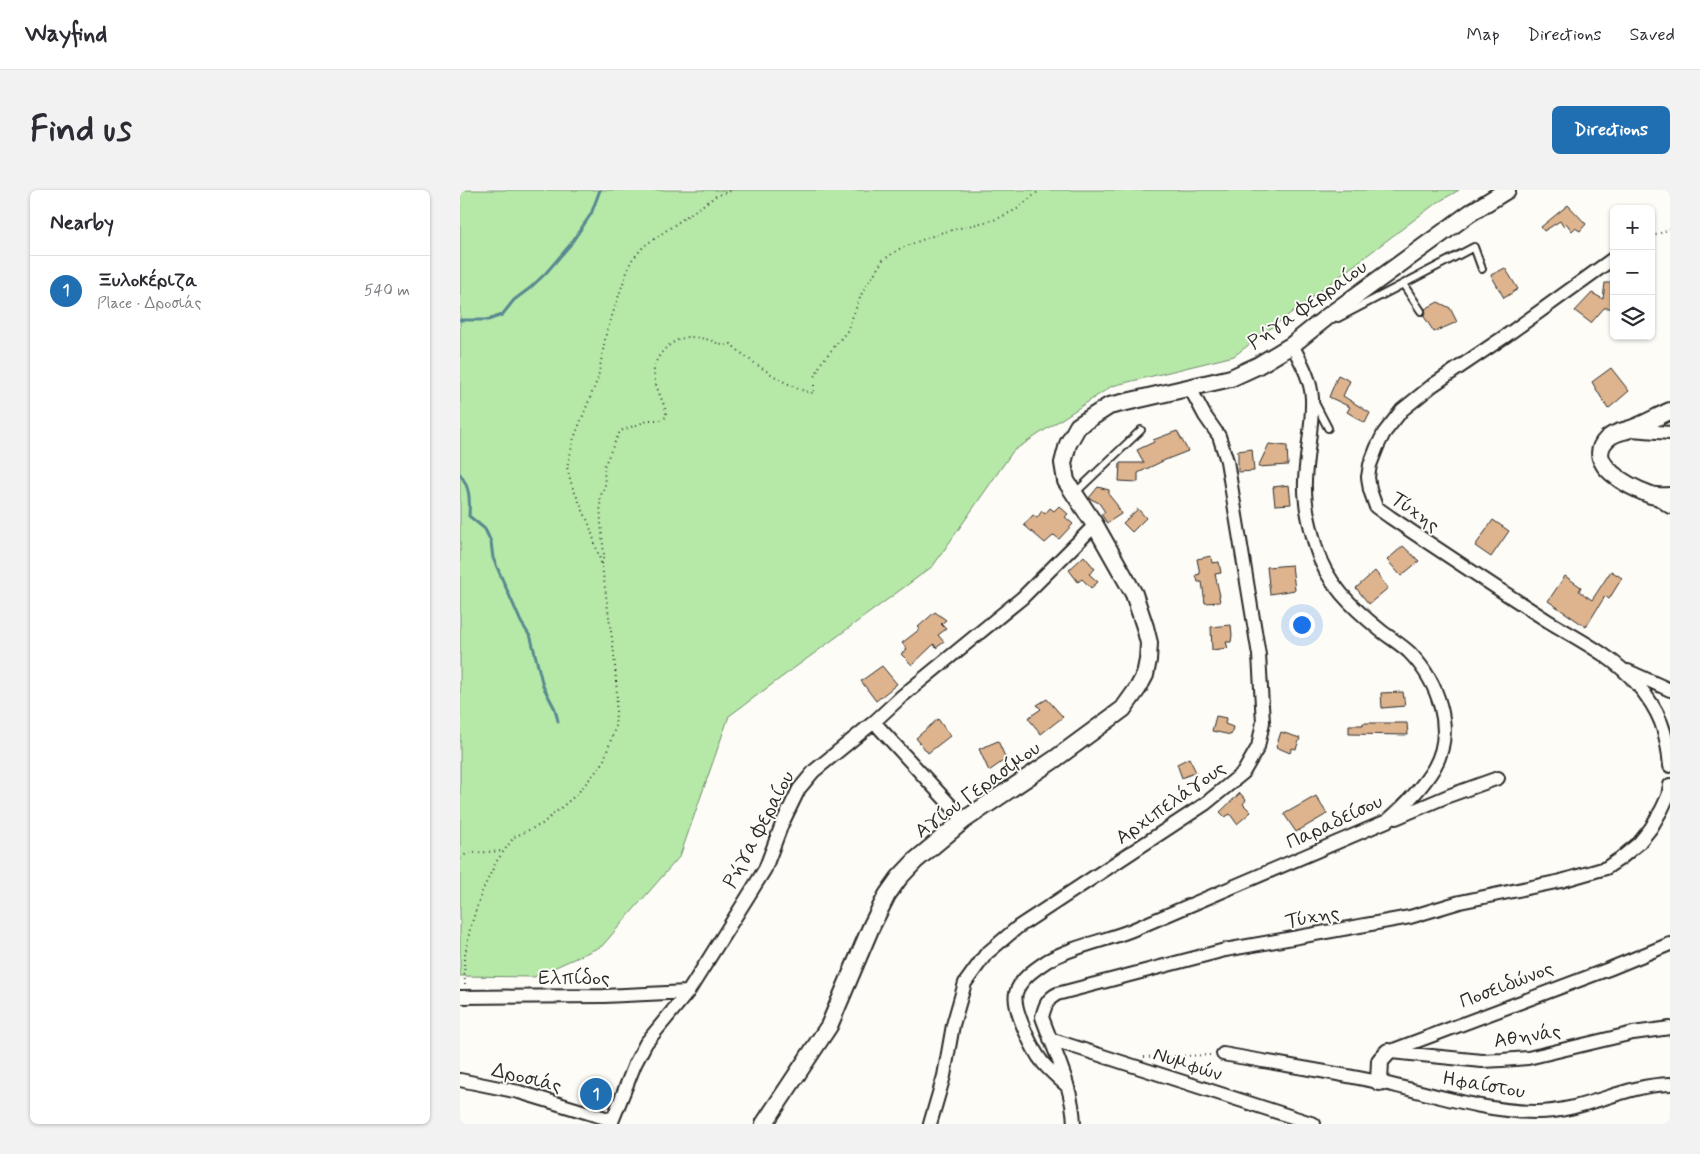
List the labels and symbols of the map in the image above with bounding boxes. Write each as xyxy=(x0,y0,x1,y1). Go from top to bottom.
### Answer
street label: Ρήγα Φερραίου xyxy=(1243,254,1373,356)
street label: Τύχης xyxy=(1385,485,1445,539)
your location xyxy=(1289,612,1315,638)
street label: Αγίου Γερασίμου xyxy=(909,735,1046,845)
street label: Αρχιπελάγους xyxy=(1110,755,1232,851)
street label: Ρήγα Φεραίου xyxy=(717,766,801,893)
street label: Παραδείσου xyxy=(1282,788,1387,856)
street label: Τύχης xyxy=(1283,899,1342,936)
street label: Ποσειδώνος xyxy=(1456,955,1557,1016)
street label: Ελπίδος xyxy=(538,965,610,992)
street label: Αθηνάς xyxy=(1492,1018,1563,1055)
street label: Νυμφών xyxy=(1150,1041,1226,1088)
street label: Δροσιάς xyxy=(489,1057,565,1100)
street label: Ηφαίστου xyxy=(1440,1065,1527,1106)
pin: 1 xyxy=(580,1075,612,1113)

